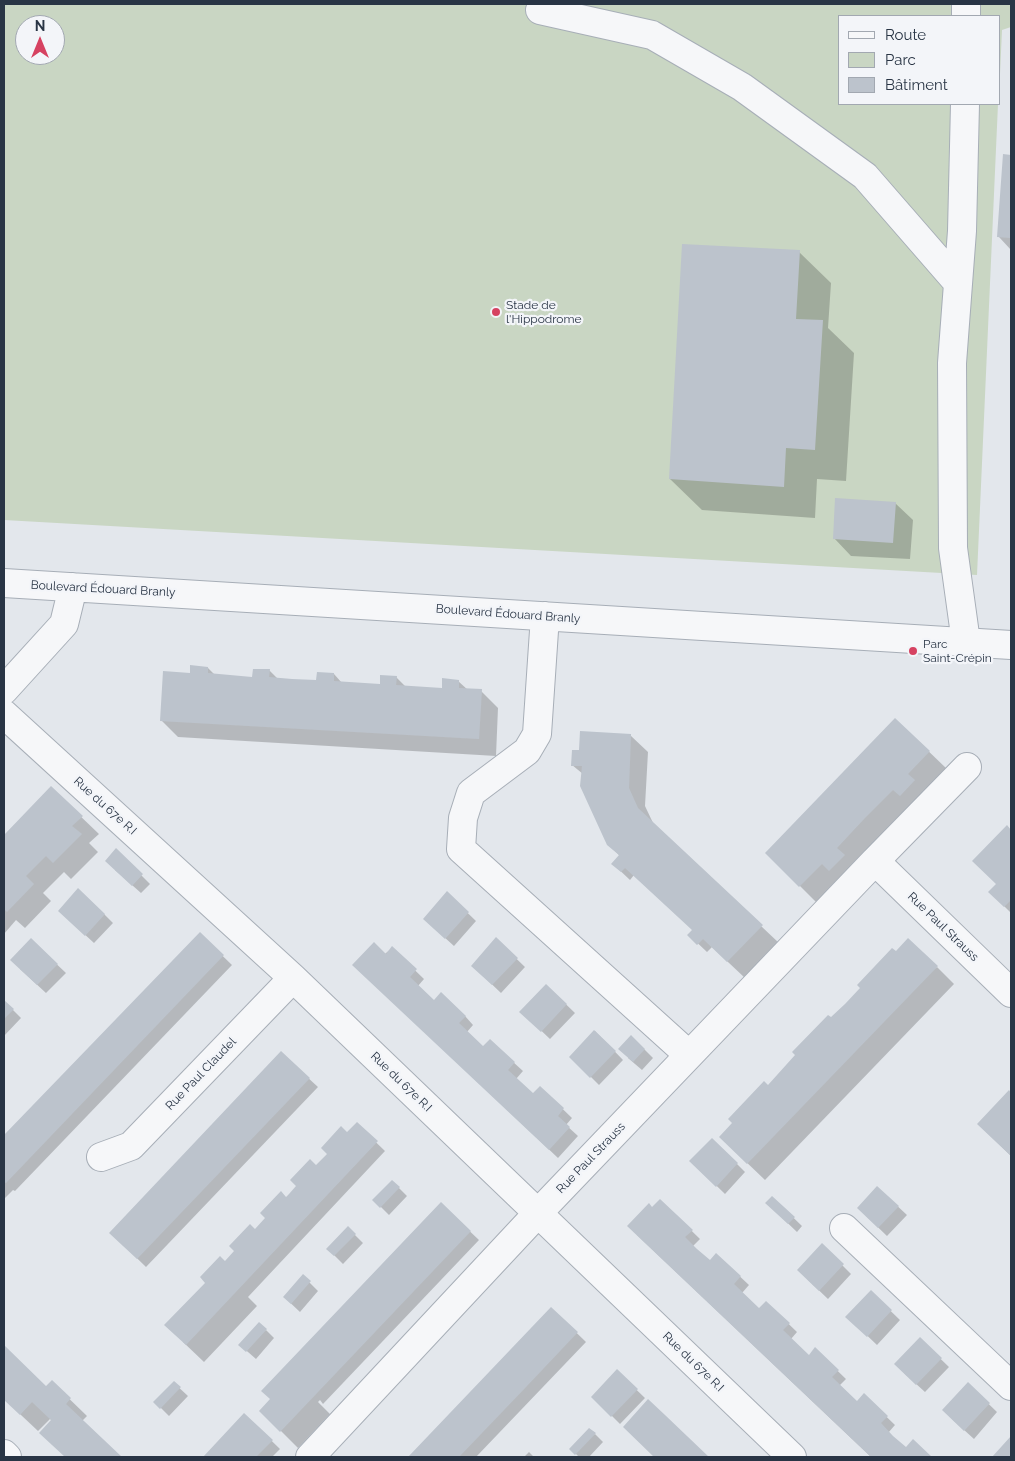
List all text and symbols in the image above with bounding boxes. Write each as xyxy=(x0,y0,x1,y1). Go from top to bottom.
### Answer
north arrow xyxy=(15,15,65,65)
legend xyxy=(838,15,1000,105)
text: N xyxy=(35,18,45,34)
text: Route xyxy=(885,26,926,44)
text: Parc xyxy=(885,51,916,69)
text: Bâtiment xyxy=(885,76,948,94)
place label: Stade de l'Hippodrome xyxy=(506,298,582,326)
marker: Stade de l'Hippodrome xyxy=(490,306,502,318)
street label: Boulevard Édouard Branly xyxy=(30,578,176,600)
street label: Boulevard Édouard Branly xyxy=(435,602,581,626)
place label: Parc Saint-Crépin xyxy=(923,637,992,665)
marker: Parc Saint-Crépin xyxy=(907,645,919,657)
street label: Rue du 67e R.I xyxy=(71,774,139,838)
street label: Rue Paul Strauss xyxy=(905,890,981,964)
street label: Rue Paul Claudel xyxy=(163,1035,239,1113)
street label: Rue du 67e R.I xyxy=(367,1049,435,1115)
street label: Rue Paul Strauss xyxy=(554,1120,628,1196)
street label: Rue du 67e R.I xyxy=(659,1329,727,1395)

